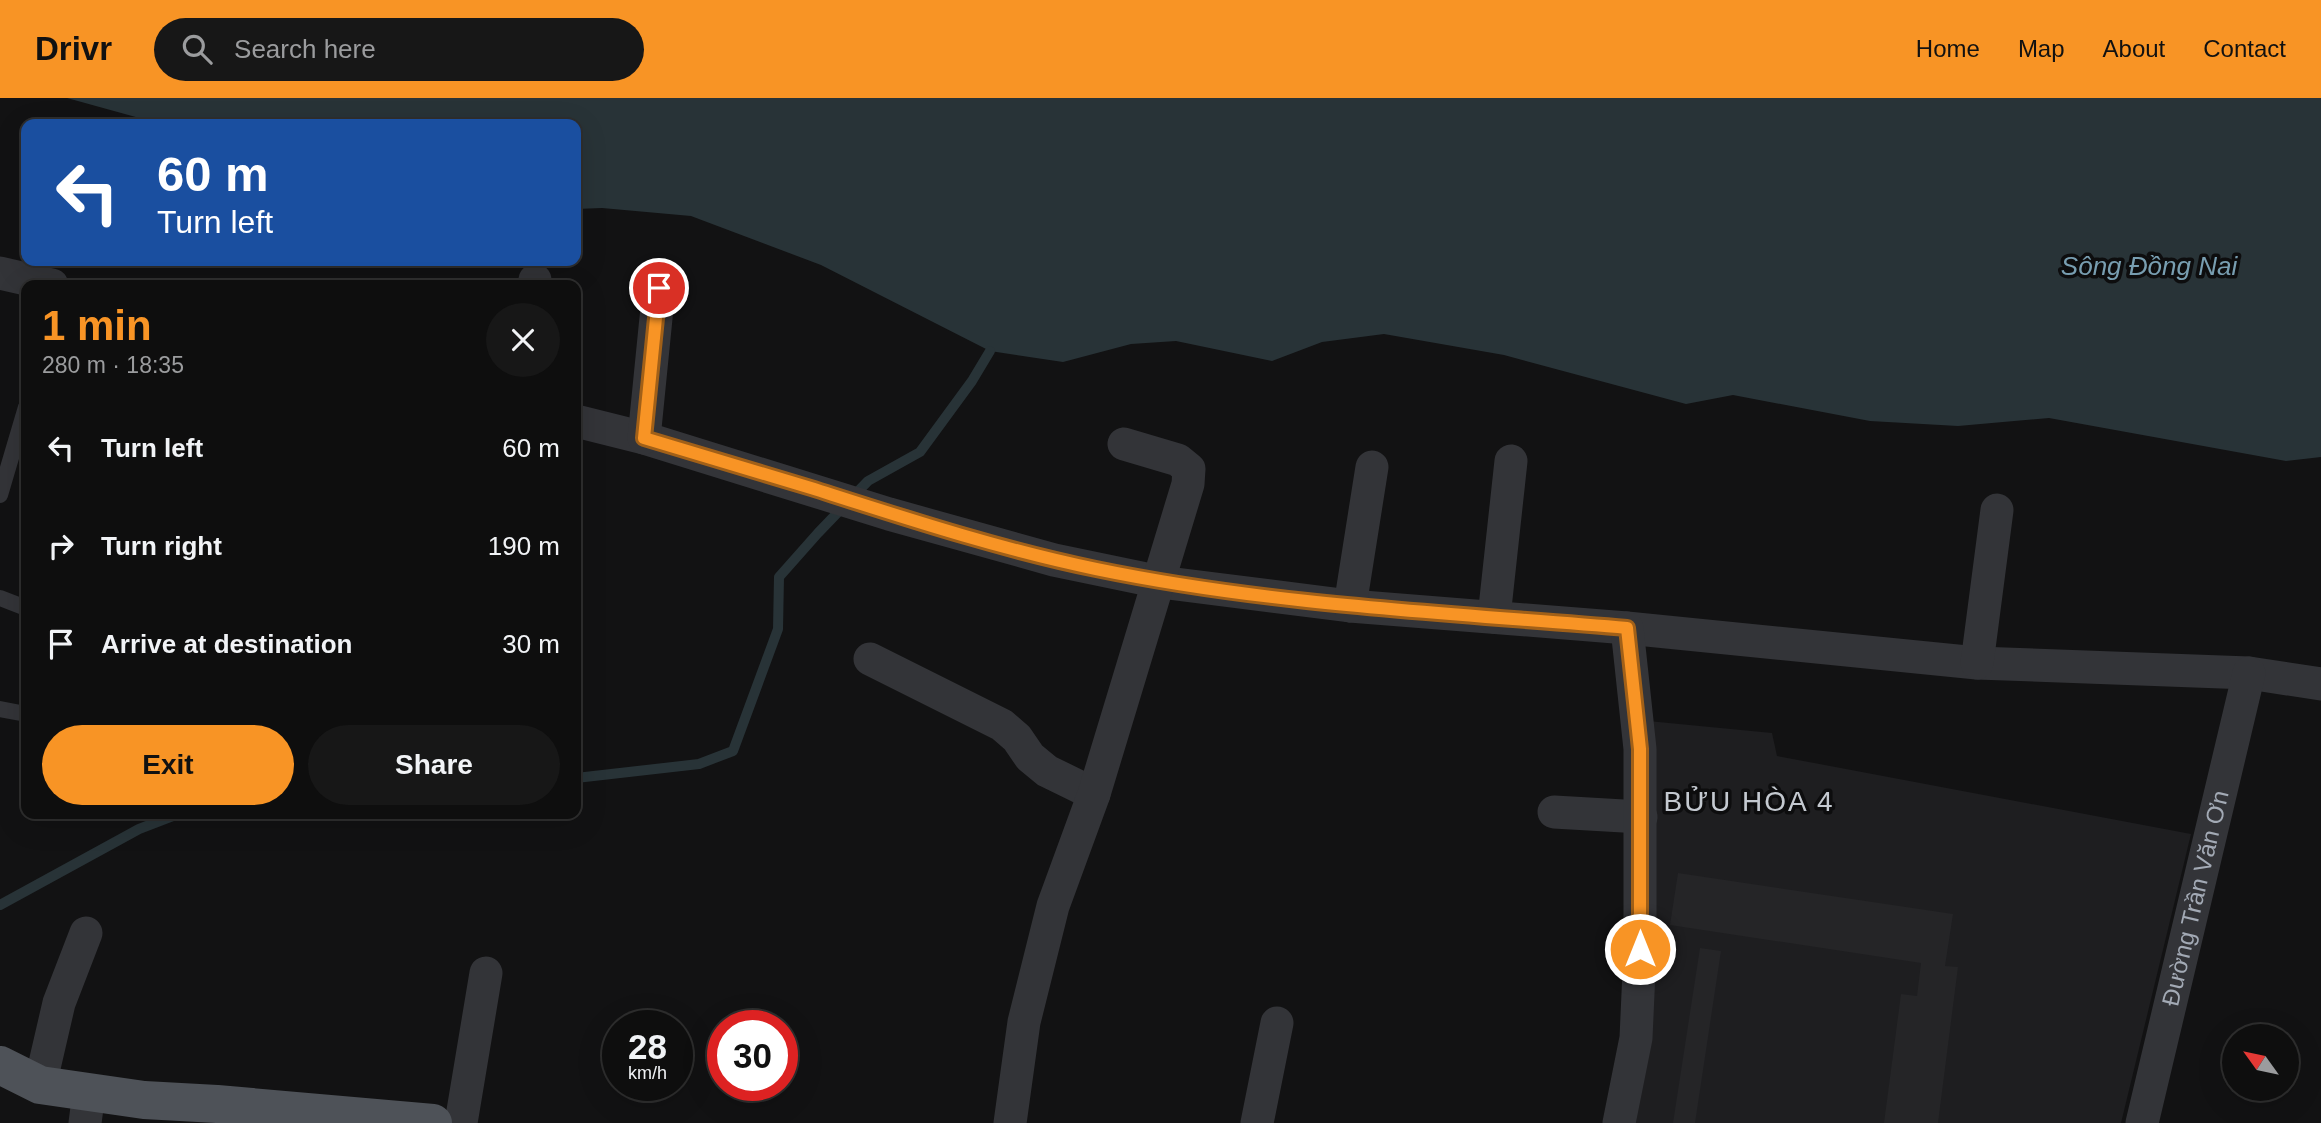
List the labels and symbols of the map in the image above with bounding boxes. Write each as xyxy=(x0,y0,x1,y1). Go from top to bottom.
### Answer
water label: Sông Đồng Nai xyxy=(2061,251,2238,281)
pin xyxy=(629,258,689,318)
district label: BỬU HÒA 4 xyxy=(1663,785,1835,817)
street label: Đường Trần Văn Ơn xyxy=(2156,788,2234,1009)
position arrow xyxy=(1603,912,1677,986)
speed limit sign: 30 xyxy=(707,1010,798,1101)
north arrow xyxy=(2222,1024,2300,1101)

